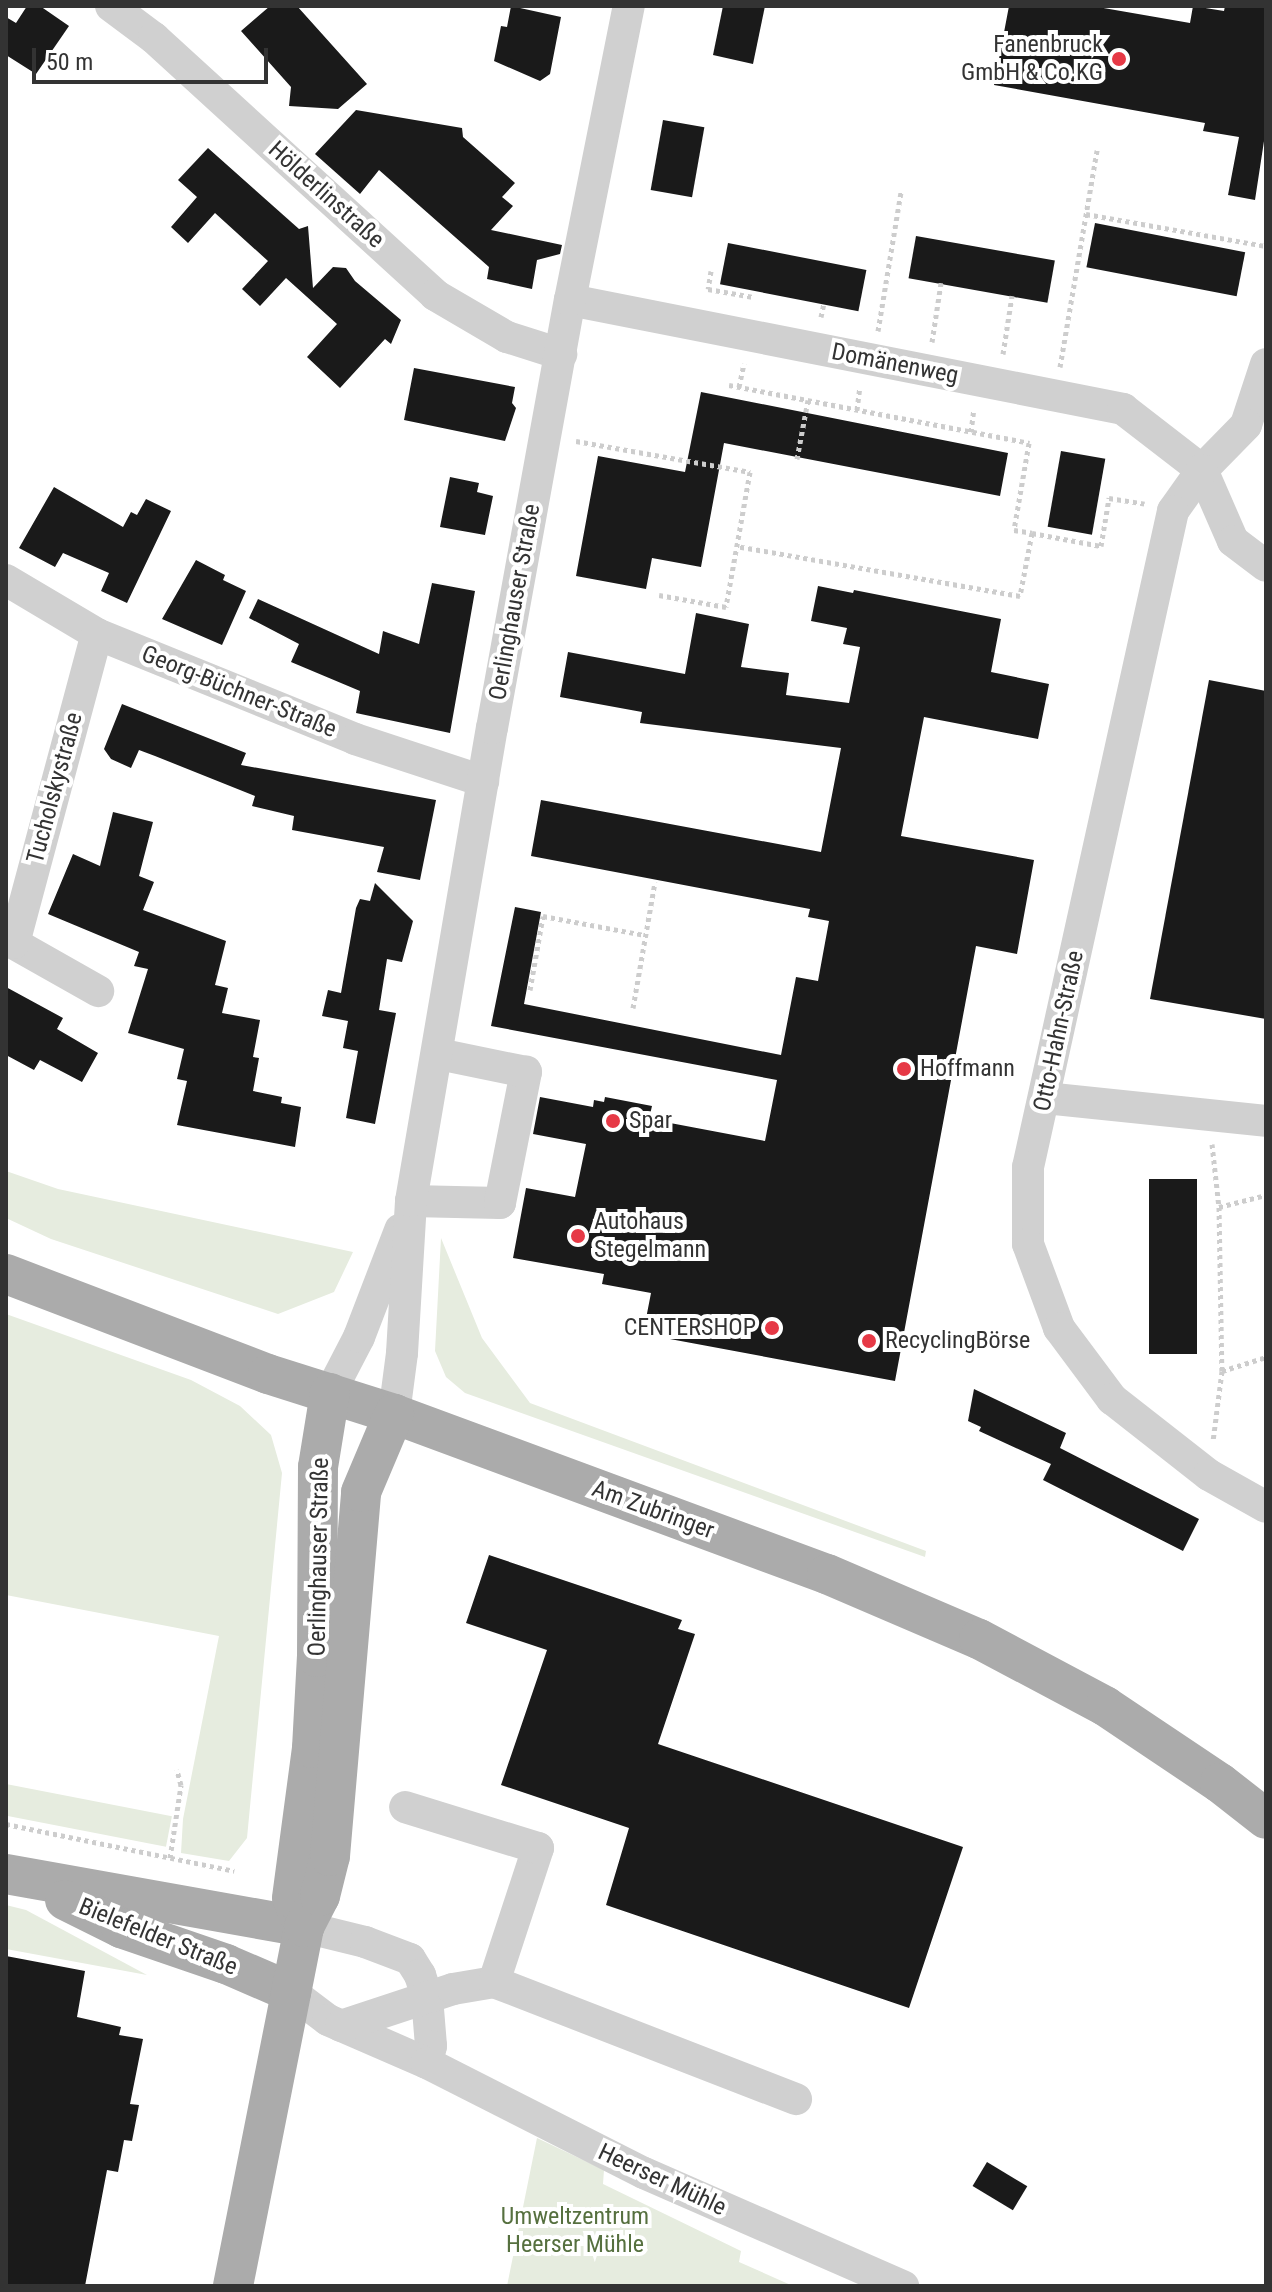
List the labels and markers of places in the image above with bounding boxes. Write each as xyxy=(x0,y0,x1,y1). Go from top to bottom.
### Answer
place label: Fanenbruck GmbH & Co.KG xyxy=(961,31,1103,87)
marker: Fanenbruck GmbH & Co.KG xyxy=(1110,50,1128,68)
place label: Hoffmann xyxy=(920,1055,1015,1083)
marker: Hoffmann xyxy=(895,1060,913,1078)
place label: Spar xyxy=(629,1107,672,1135)
marker: Spar xyxy=(604,1112,622,1130)
place label: Autohaus Stegelmann xyxy=(594,1208,706,1264)
marker: Autohaus Stegelmann xyxy=(569,1227,587,1245)
place label: CENTERSHOP xyxy=(624,1314,756,1342)
marker: CENTERSHOP xyxy=(763,1319,781,1337)
place label: RecyclingBörse xyxy=(885,1327,1030,1355)
marker: RecyclingBörse xyxy=(860,1332,878,1350)

